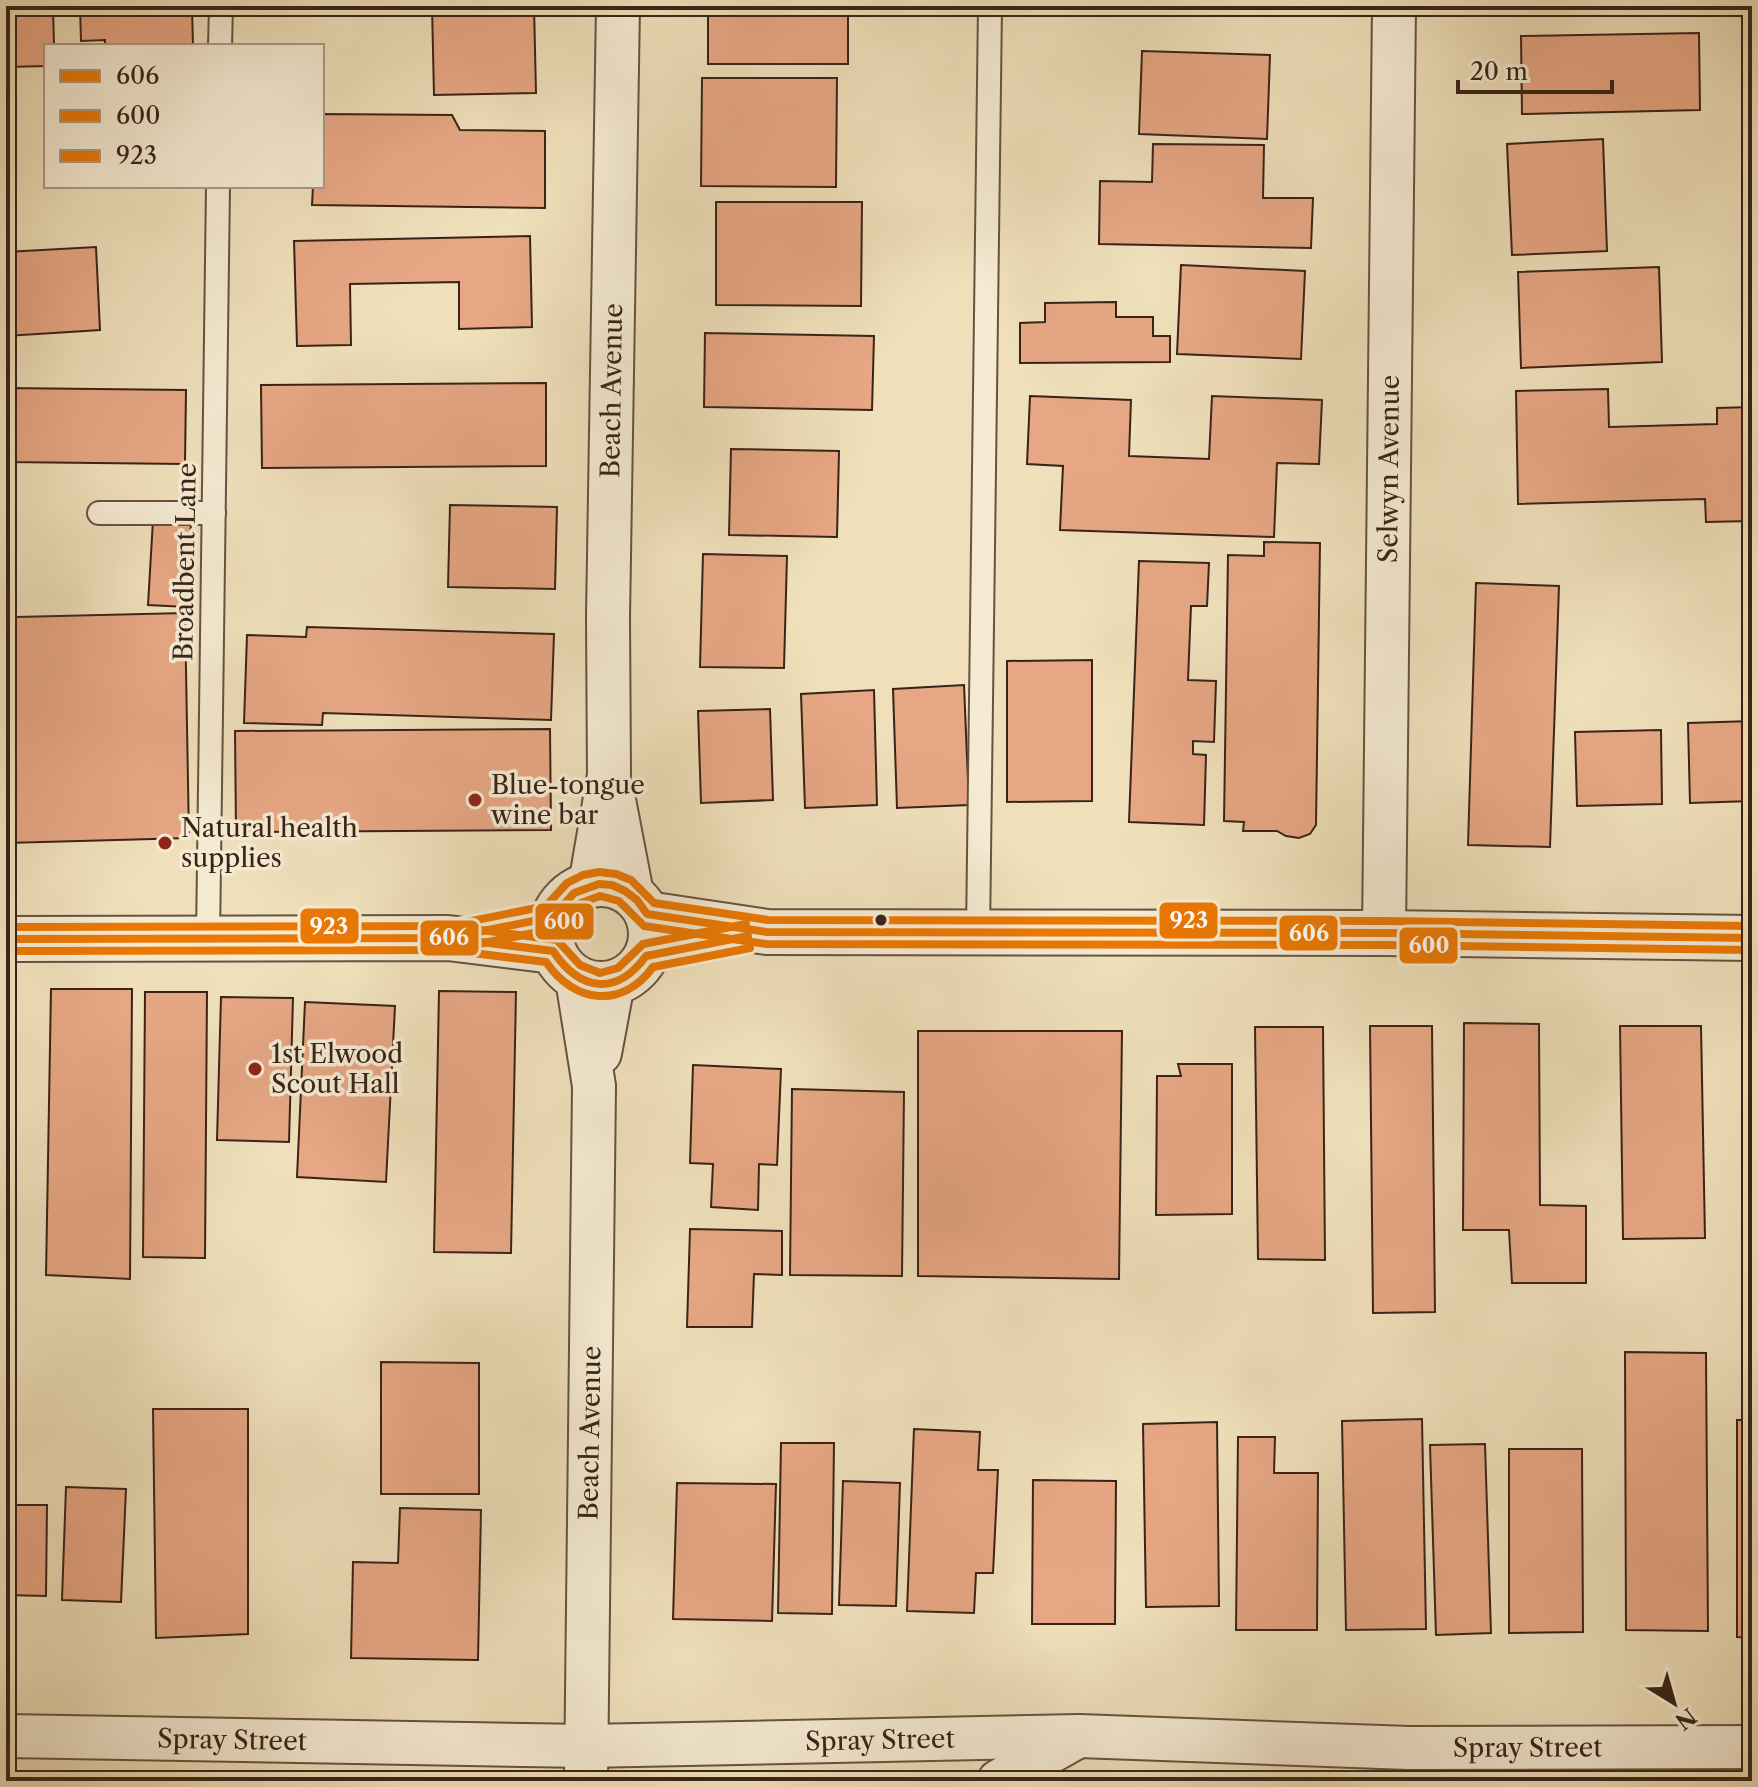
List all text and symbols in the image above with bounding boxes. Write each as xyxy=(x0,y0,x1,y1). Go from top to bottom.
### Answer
legend xyxy=(44,44,324,188)
scale bar xyxy=(1458,44,1612,94)
text: 20 m xyxy=(1470,57,1528,86)
text: 606 xyxy=(116,61,159,90)
text: 600 xyxy=(116,101,160,130)
text: 923 xyxy=(116,141,157,170)
street label: Beach Avenue xyxy=(594,303,629,478)
street label: Selwyn Avenue xyxy=(1372,375,1406,563)
street label: Broadbent Lane xyxy=(167,463,203,661)
place label: Blue-tongue wine bar xyxy=(490,769,645,831)
marker: Blue-tongue wine bar xyxy=(466,791,484,809)
place label: Natural health supplies xyxy=(181,812,358,874)
marker: Natural health supplies xyxy=(156,834,174,852)
line badge: 923 xyxy=(1158,901,1219,940)
line badge: 600 xyxy=(534,902,595,941)
line badge: 923 xyxy=(299,907,360,945)
text: 923 xyxy=(1170,907,1208,934)
text: 600 xyxy=(543,908,585,935)
unlabelled marker xyxy=(873,912,889,928)
text: 923 xyxy=(310,913,348,940)
line badge: 606 xyxy=(1278,914,1339,952)
line badge: 606 xyxy=(419,919,480,957)
text: 606 xyxy=(1289,920,1329,947)
text: 606 xyxy=(429,924,469,951)
line badge: 600 xyxy=(1398,926,1459,965)
text: 600 xyxy=(1408,932,1450,959)
place label: 1st Elwood Scout Hall xyxy=(271,1038,403,1100)
marker: 1st Elwood Scout Hall xyxy=(246,1060,264,1078)
street label: Beach Avenue xyxy=(572,1345,608,1521)
north arrow xyxy=(1634,1663,1714,1743)
text: N xyxy=(1670,1702,1701,1735)
street label: Spray Street xyxy=(157,1723,308,1757)
street label: Spray Street xyxy=(805,1723,956,1758)
street label: Spray Street xyxy=(1453,1731,1603,1764)

